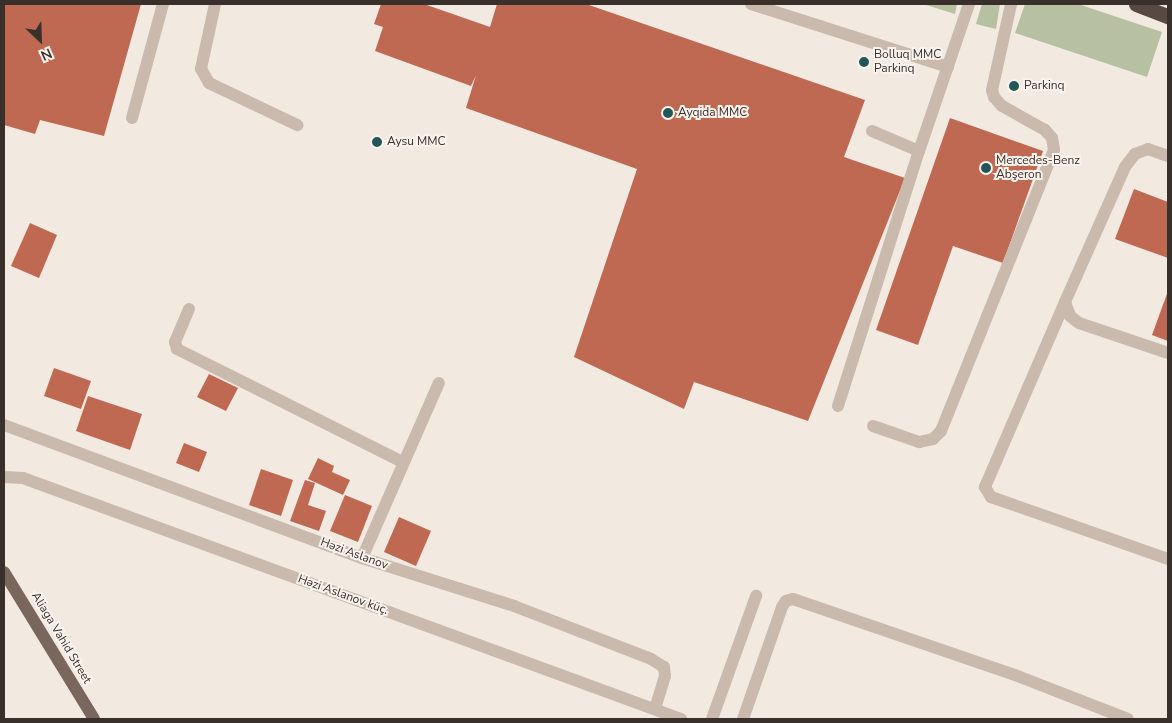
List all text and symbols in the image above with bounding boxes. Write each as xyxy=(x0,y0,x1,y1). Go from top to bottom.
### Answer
north arrow xyxy=(15,15,65,65)
text: N xyxy=(38,43,55,65)
place label: Bolluq MMC Parkinq xyxy=(874,48,941,76)
marker: Bolluq MMC Parkinq xyxy=(858,56,870,68)
place label: Parkinq xyxy=(1024,79,1065,93)
marker: Parkinq xyxy=(1008,80,1020,92)
place label: Ayqida MMC xyxy=(678,106,747,120)
marker: Ayqida MMC xyxy=(662,107,674,119)
place label: Aysu MMC xyxy=(387,135,446,149)
marker: Aysu MMC xyxy=(371,136,383,148)
place label: Mercedes-Benz Abşeron xyxy=(996,154,1080,182)
marker: Mercedes-Benz Abşeron xyxy=(980,162,992,174)
street label: Həzi Aslanov xyxy=(318,535,390,573)
street label: Həzi Aslanov küç. xyxy=(296,572,390,618)
street label: Aliaga Vahid Street xyxy=(28,590,94,686)

